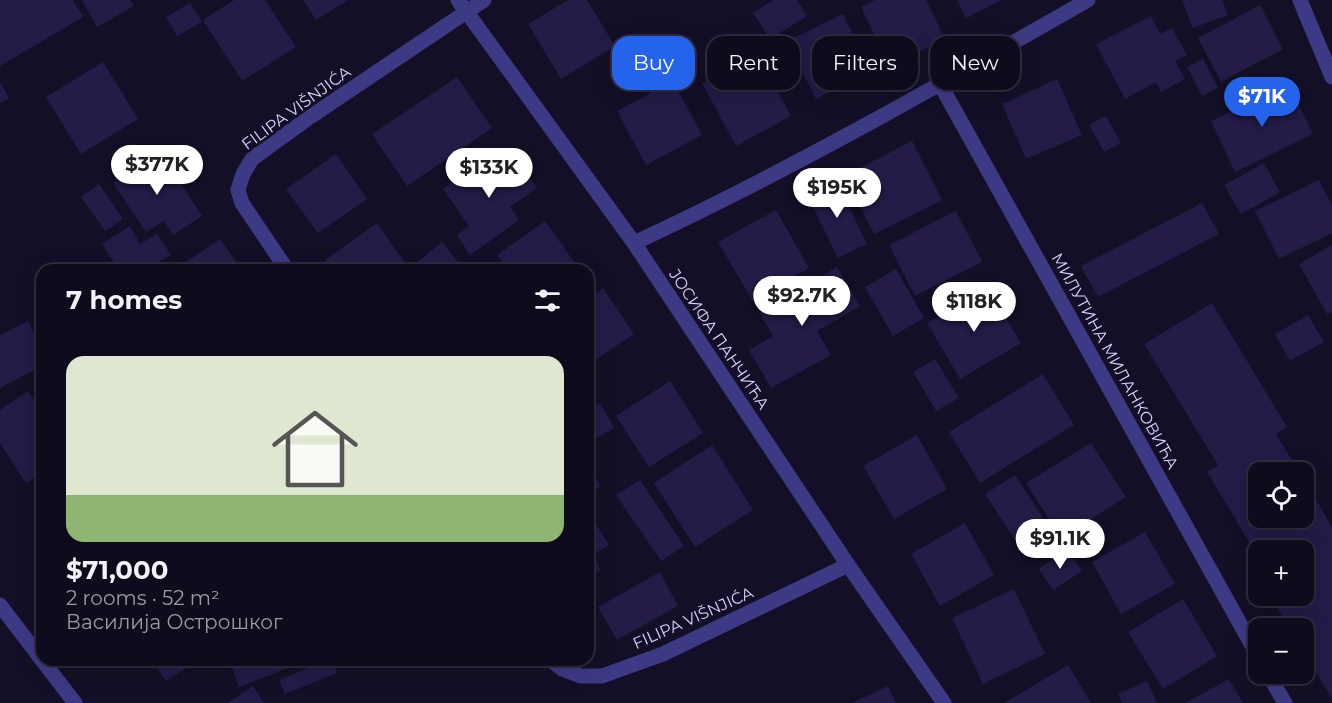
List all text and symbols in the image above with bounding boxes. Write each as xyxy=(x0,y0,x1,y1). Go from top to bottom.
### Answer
chip: Buy xyxy=(612,36,695,90)
chip: Rent xyxy=(707,36,800,90)
chip: Filters xyxy=(812,36,918,90)
chip: New xyxy=(930,36,1020,90)
street label: FILIPA VIŠNJIĆA xyxy=(238,62,354,154)
pin: $71K xyxy=(1226,77,1298,128)
text: $71K xyxy=(1238,84,1286,108)
pin: $377K xyxy=(115,145,199,196)
pin: $133K xyxy=(447,148,531,199)
text: $377K xyxy=(125,152,189,176)
text: $133K xyxy=(460,155,518,179)
pin: $195K xyxy=(795,168,879,219)
text: $195K xyxy=(807,175,867,199)
street label: МИЛУТИНА МИЛАНКОВИЋА xyxy=(1048,250,1183,472)
street label: ЈОСИФА ПАНЧИЋА xyxy=(665,265,773,413)
pin: $92.7K xyxy=(753,276,851,327)
pin: $118K xyxy=(932,282,1016,333)
text: $92.7K xyxy=(767,283,837,307)
text: 7 homes xyxy=(66,284,182,316)
icon: filters xyxy=(531,284,564,317)
text: $118K xyxy=(946,289,1002,313)
icon: home xyxy=(261,395,369,503)
map controls xyxy=(1248,462,1314,684)
button: locate xyxy=(1248,462,1314,528)
pin: $91.1K xyxy=(1011,519,1109,570)
text: $91.1K xyxy=(1030,526,1090,550)
button: + xyxy=(1248,540,1314,606)
text: $71,000 xyxy=(66,554,168,586)
street label: FILIPA VIŠNJIĆA xyxy=(630,583,757,653)
text: 2 rooms · 52 m² xyxy=(66,586,220,610)
text: Василија Острошког xyxy=(66,610,282,634)
button: − xyxy=(1248,618,1314,684)

